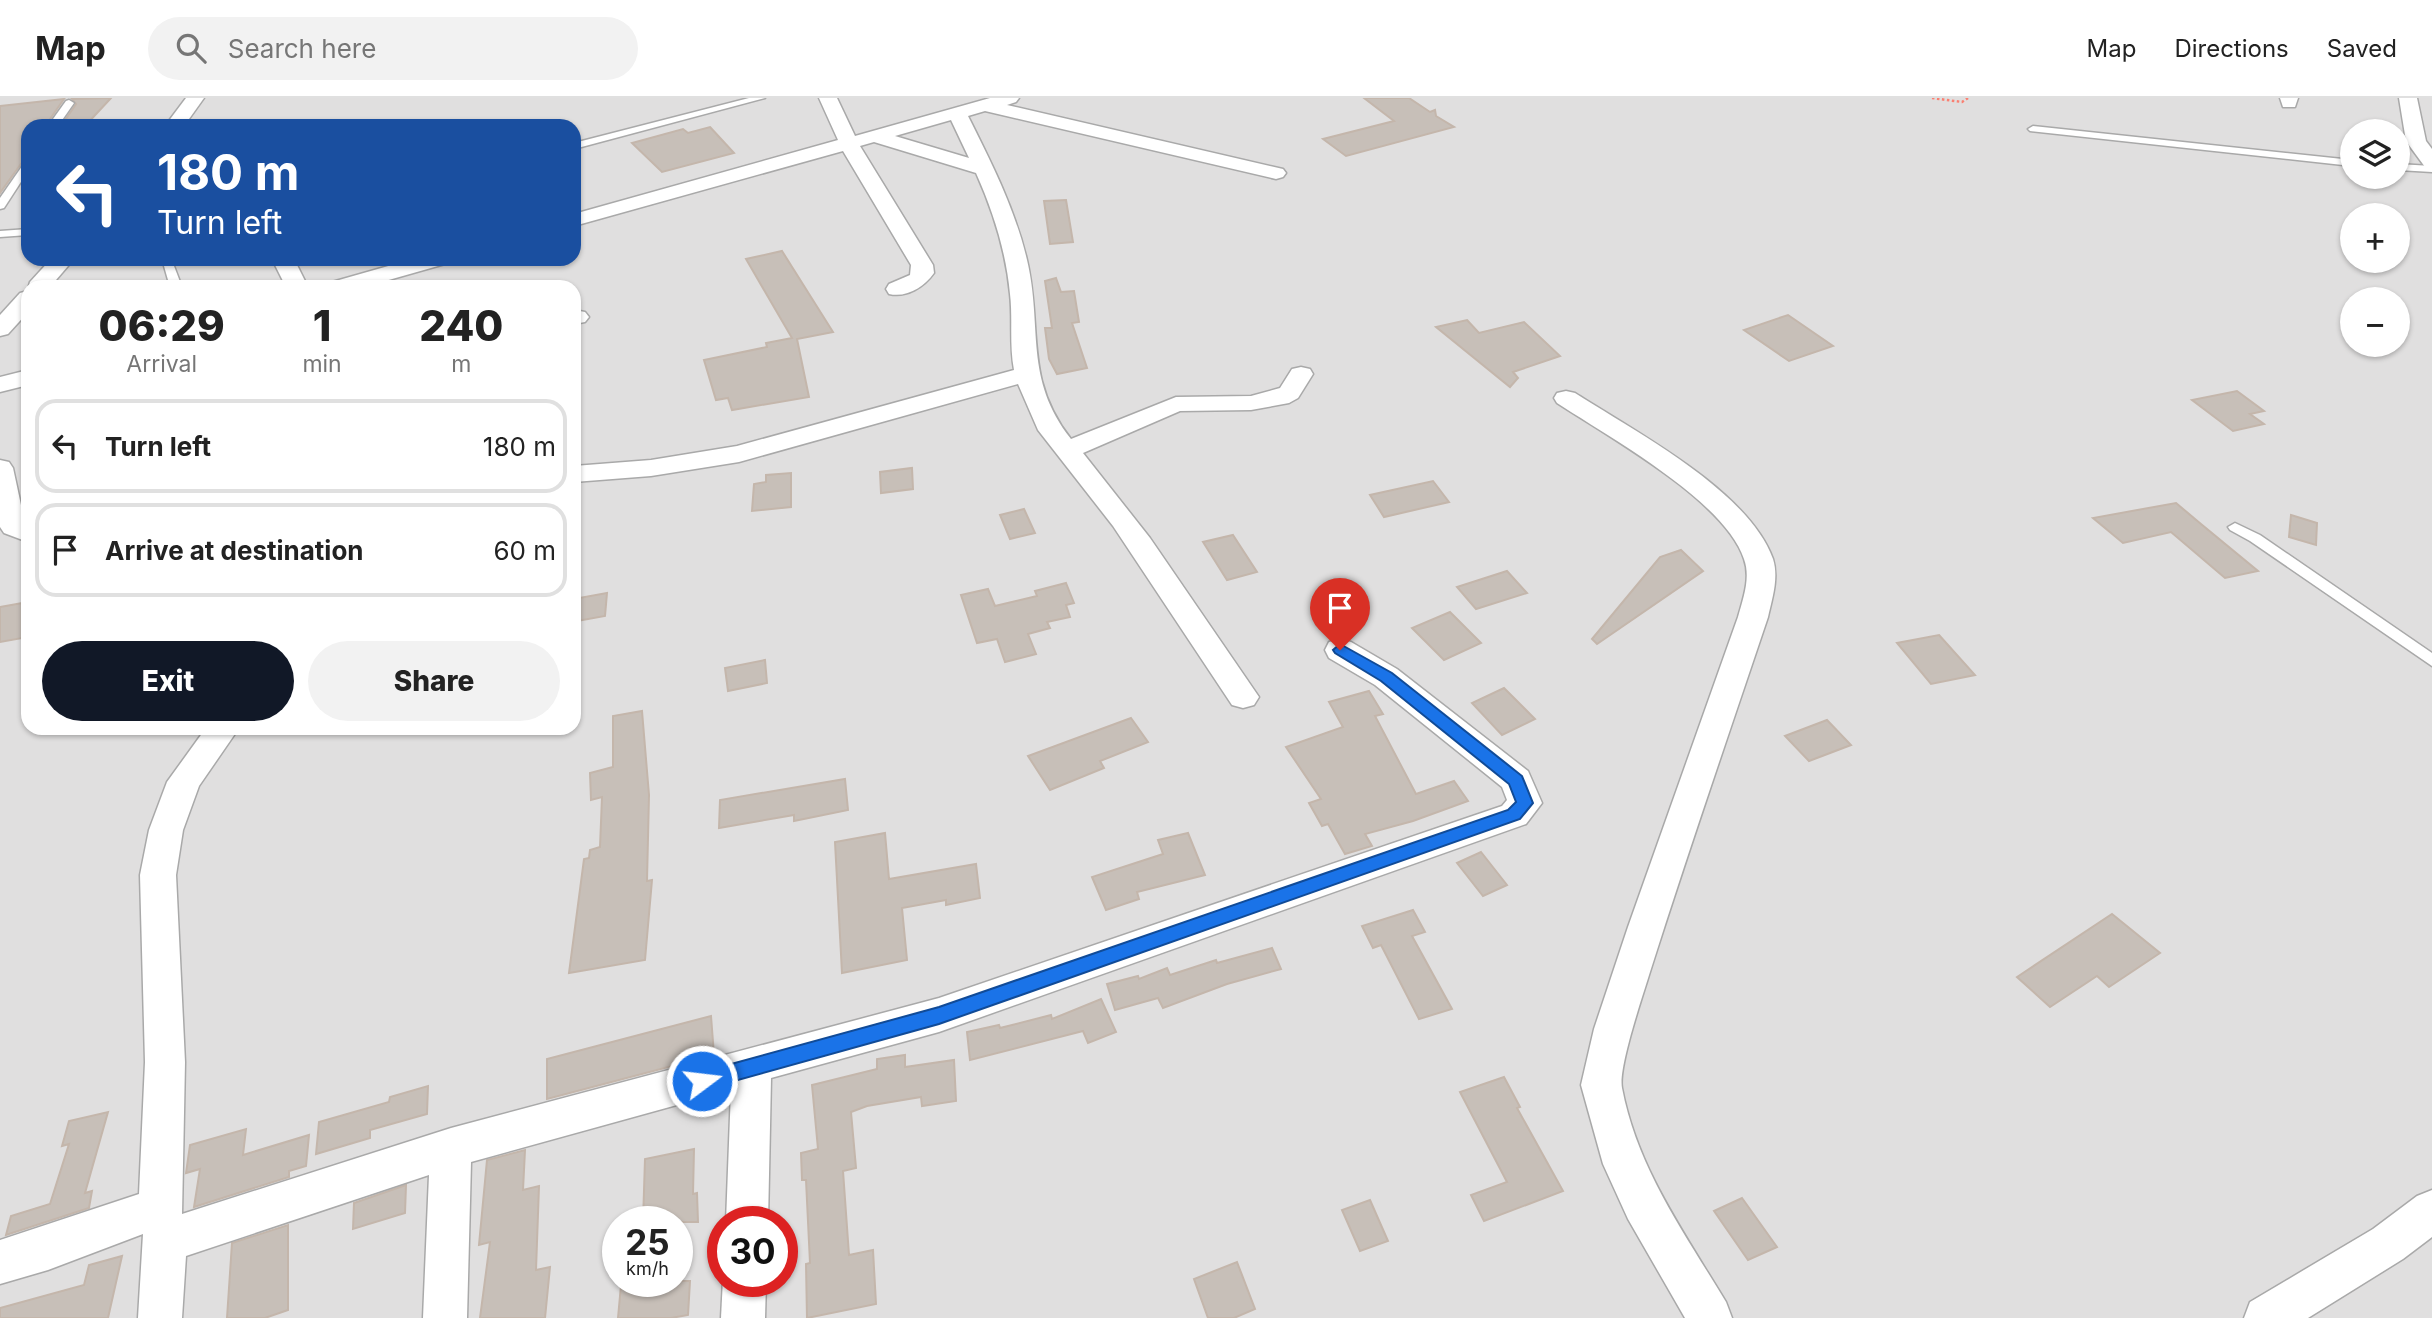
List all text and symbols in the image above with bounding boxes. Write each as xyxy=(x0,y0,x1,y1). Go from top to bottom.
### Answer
search box xyxy=(148,17,638,80)
text: Map xyxy=(35,28,106,68)
icon: search xyxy=(172,29,210,67)
text: Search here xyxy=(228,33,376,64)
text: Map xyxy=(2087,34,2136,63)
text: Directions xyxy=(2174,34,2289,63)
text: Saved xyxy=(2327,34,2397,63)
map controls xyxy=(2340,119,2410,357)
button: layers xyxy=(2340,119,2410,189)
text: 180 m xyxy=(157,143,299,202)
icon: left xyxy=(42,147,133,238)
text: Turn left xyxy=(157,203,282,242)
button: + xyxy=(2340,203,2410,273)
button: − xyxy=(2340,287,2410,357)
text: 06:29 xyxy=(99,300,225,351)
text: 1 xyxy=(313,300,331,351)
text: 240 xyxy=(419,300,503,351)
text: Arrival xyxy=(126,350,197,378)
text: min xyxy=(302,350,342,378)
text: m xyxy=(451,350,471,378)
icon: left xyxy=(46,427,84,465)
text: Turn left xyxy=(105,431,211,462)
text: 180 m xyxy=(483,431,556,462)
icon: arrive xyxy=(46,531,84,569)
text: Arrive at destination xyxy=(105,535,364,566)
text: 60 m xyxy=(493,535,556,566)
pin xyxy=(1310,578,1370,650)
icon: arrive xyxy=(1321,589,1359,627)
button: Exit xyxy=(42,641,294,721)
button: Share xyxy=(308,641,560,721)
position arrow xyxy=(665,1044,739,1118)
speed limit sign: 30 xyxy=(707,1206,798,1297)
text: 25 xyxy=(625,1221,670,1263)
text: km/h xyxy=(626,1258,669,1279)

